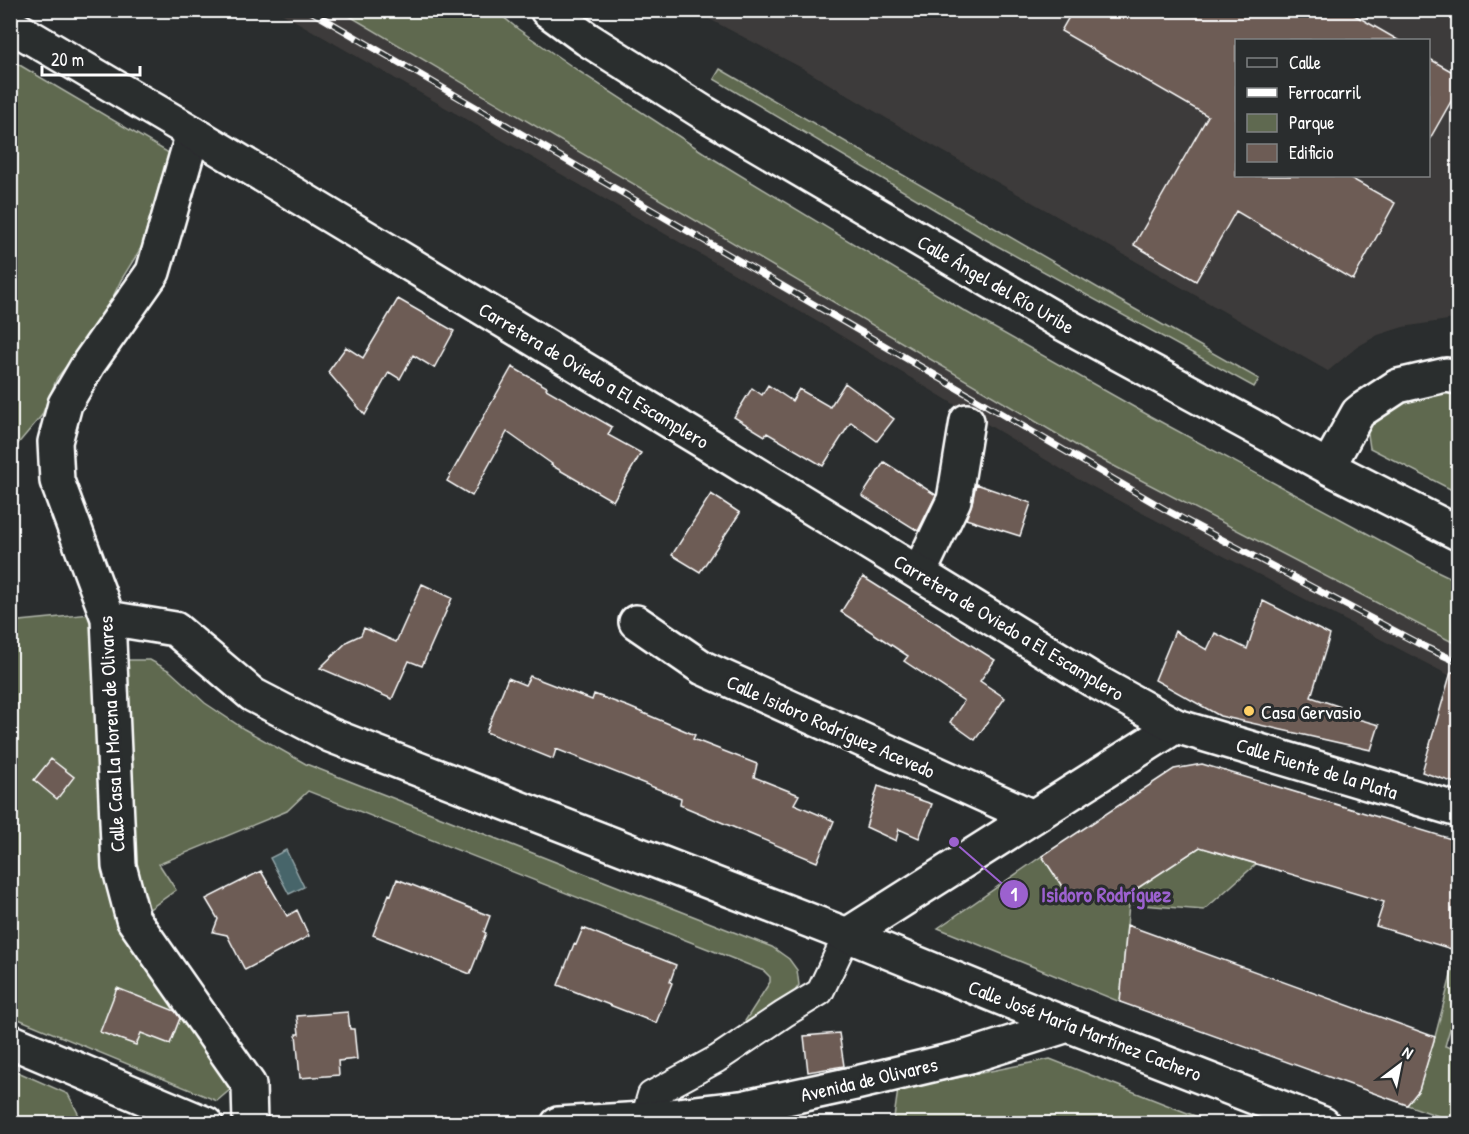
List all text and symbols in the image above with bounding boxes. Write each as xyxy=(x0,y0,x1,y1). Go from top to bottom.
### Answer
scale bar xyxy=(42,39,140,77)
legend xyxy=(1235,39,1430,177)
text: 20 m xyxy=(51,47,84,72)
text: Calle xyxy=(1289,50,1321,75)
text: Ferrocarril xyxy=(1288,80,1361,105)
text: Parque xyxy=(1289,110,1334,135)
text: Edificio xyxy=(1289,140,1333,165)
street label: Calle Ángel del Río Uribe xyxy=(913,228,1079,340)
street label: Carretera de Oviedo a El Escamplero xyxy=(474,295,714,455)
street label: Carretera de Oviedo a El Escamplero xyxy=(889,547,1129,707)
street label: Calle Casa La Morena de Olivares xyxy=(91,615,131,853)
street label: Calle Isidoro Rodríguez Acevedo xyxy=(722,668,940,784)
place label: Casa Gervasio xyxy=(1261,698,1361,725)
marker: Casa Gervasio xyxy=(1242,704,1256,718)
street label: Calle Fuente de la Plata xyxy=(1233,731,1401,805)
callout: Isidoro Rodríguez xyxy=(999,875,1183,914)
text: Isidoro Rodríguez xyxy=(1041,880,1171,910)
text: 1 xyxy=(1011,882,1018,907)
street label: Calle José María Martínez Cachero xyxy=(965,973,1205,1087)
north arrow xyxy=(1370,1035,1430,1095)
text: N xyxy=(1399,1041,1418,1064)
street label: Avenida de Olivares xyxy=(798,1050,941,1108)

